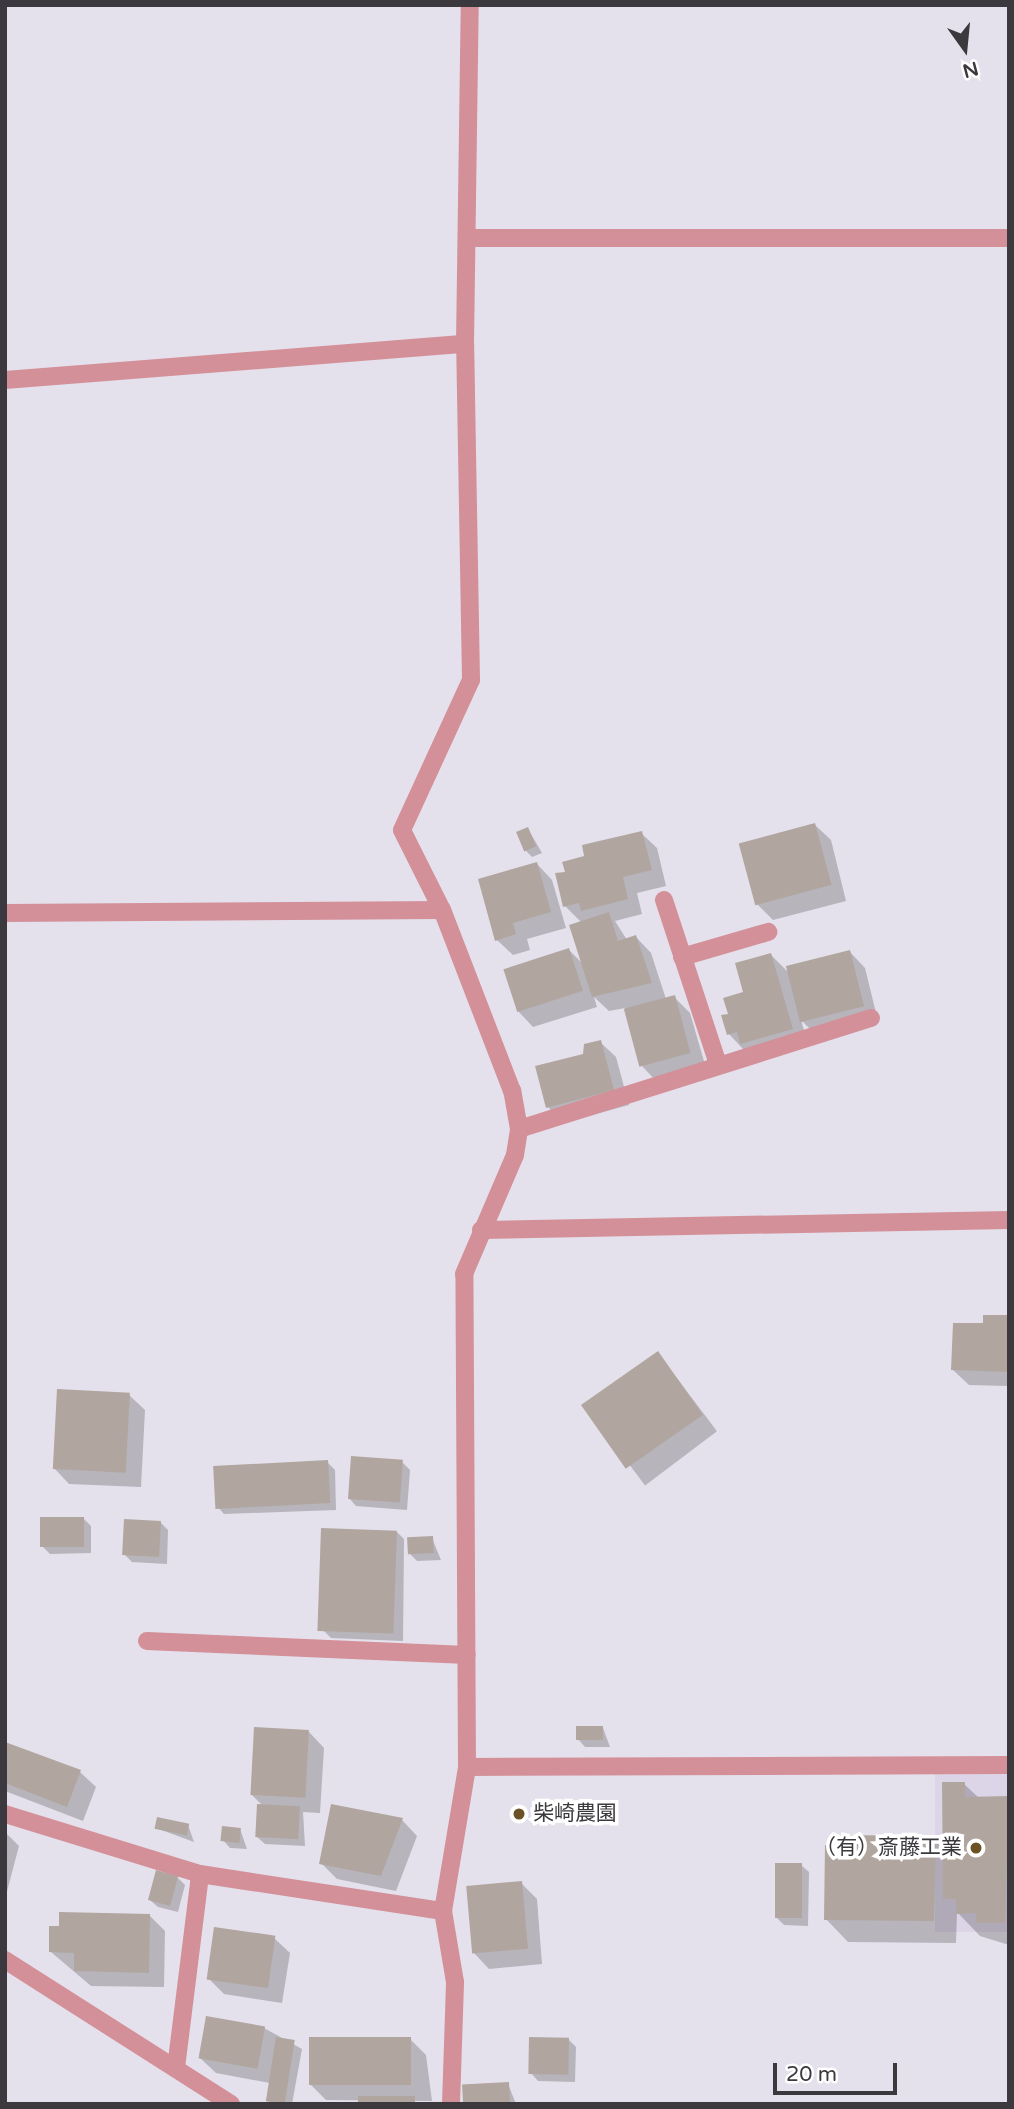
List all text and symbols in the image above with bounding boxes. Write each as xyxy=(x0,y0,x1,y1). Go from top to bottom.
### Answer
north arrow xyxy=(930,14,1000,84)
text: N xyxy=(960,57,981,82)
place label: 柴崎農園 xyxy=(533,1801,617,1827)
marker: 柴崎農園 xyxy=(511,1806,527,1822)
place label: （有）斎藤工業 xyxy=(815,1835,962,1861)
marker: （有）斎藤工業 xyxy=(968,1840,984,1856)
scale bar xyxy=(776,2050,900,2094)
text: 20 m xyxy=(786,2062,837,2087)

